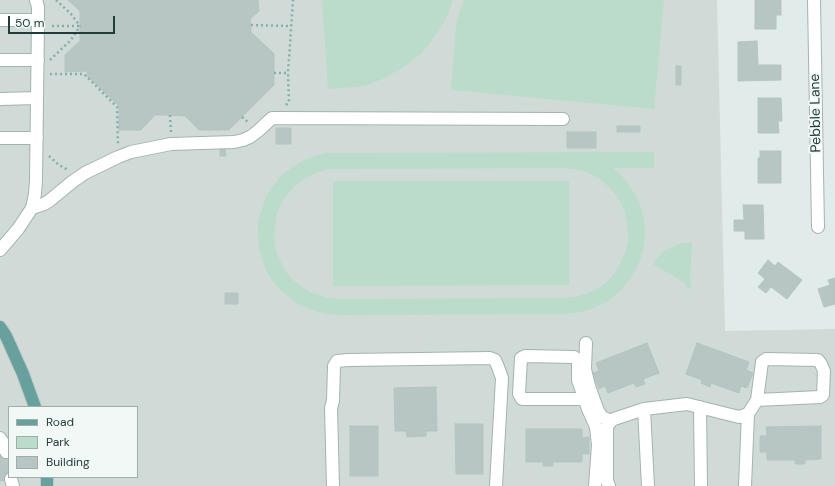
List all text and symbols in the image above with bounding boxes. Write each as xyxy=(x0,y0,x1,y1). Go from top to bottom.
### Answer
scale bar xyxy=(10,8,117,34)
text: 50 m xyxy=(15,15,44,31)
street label: Pebble Lane xyxy=(807,73,825,153)
legend xyxy=(8,406,138,478)
text: Road xyxy=(46,414,74,430)
text: Park xyxy=(46,434,70,450)
text: Building xyxy=(46,454,90,470)

